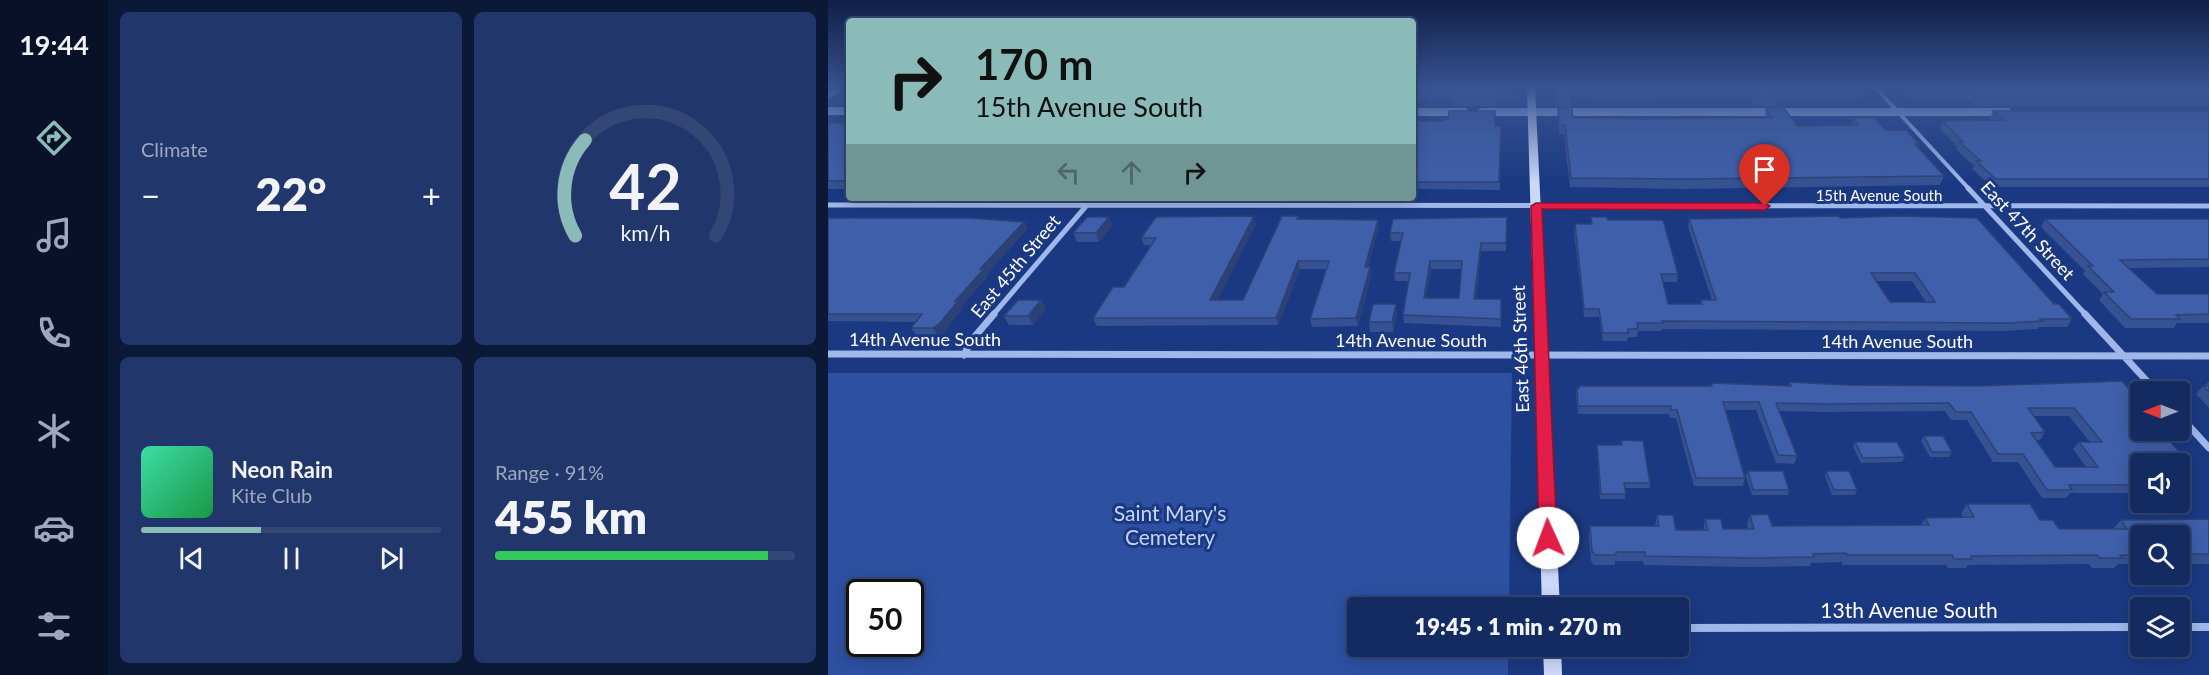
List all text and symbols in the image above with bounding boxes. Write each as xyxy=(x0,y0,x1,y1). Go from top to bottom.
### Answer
text: 19:44 xyxy=(19,28,89,61)
text: 170 m xyxy=(975,39,1093,89)
icon: right xyxy=(876,42,954,120)
text: 15th Avenue South xyxy=(975,90,1203,123)
icon: directions xyxy=(33,117,75,159)
text: Climate xyxy=(141,137,208,161)
pin xyxy=(1739,144,1790,206)
text: 42 xyxy=(609,148,681,223)
icon: arrive xyxy=(1748,153,1781,186)
icon: left xyxy=(1052,156,1085,189)
icon: ahead xyxy=(1115,156,1148,189)
icon: right xyxy=(1178,156,1211,189)
text: 22° xyxy=(256,167,326,221)
text: − xyxy=(141,175,160,215)
text: + xyxy=(422,175,441,215)
street label: East 47th Street xyxy=(1976,176,2080,285)
street label: 15th Avenue South xyxy=(1816,186,1942,204)
street label: East 45th Street xyxy=(966,210,1065,322)
icon: music xyxy=(33,214,75,256)
text: km/h xyxy=(620,220,670,246)
street label: East 46th Street xyxy=(1507,284,1533,413)
icon: phone xyxy=(33,312,75,354)
street label: 14th Avenue South xyxy=(849,328,1001,350)
street label: 14th Avenue South xyxy=(1335,329,1487,351)
street label: 14th Avenue South xyxy=(1821,330,1973,352)
north arrow xyxy=(2130,381,2190,441)
map controls xyxy=(2130,381,2190,657)
icon: climate xyxy=(33,410,75,452)
button: sound xyxy=(2130,453,2190,513)
text: Neon Rain xyxy=(231,456,333,483)
text: Range · 91% xyxy=(495,460,604,484)
text: Kite Club xyxy=(231,483,312,507)
text: 455 km xyxy=(495,490,647,544)
park label: Saint Mary's Cemetery xyxy=(1114,500,1226,549)
position arrow xyxy=(1516,506,1580,570)
icon: car xyxy=(33,507,75,549)
button: search xyxy=(2130,525,2190,585)
icon: previous xyxy=(175,542,208,575)
icon: pause xyxy=(275,542,308,575)
icon: next xyxy=(375,542,408,575)
speed limit sign: 50 xyxy=(846,579,924,657)
street label: 13th Avenue South xyxy=(1820,597,1998,622)
button: layers xyxy=(2130,597,2190,657)
icon: filters xyxy=(33,605,75,647)
text: 19:45 · 1 min · 270 m xyxy=(1415,613,1621,640)

